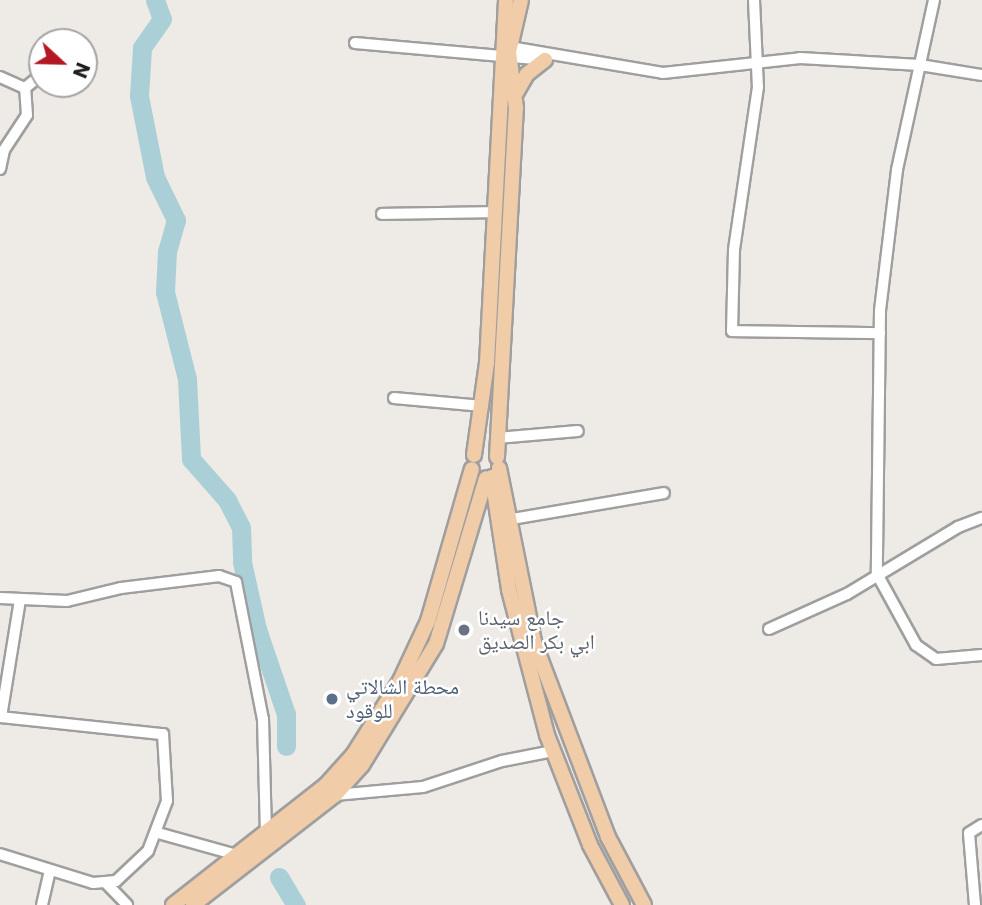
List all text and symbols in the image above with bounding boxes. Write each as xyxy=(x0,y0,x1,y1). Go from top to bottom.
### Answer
north arrow xyxy=(28,28,98,98)
text: N xyxy=(66,59,96,82)
place label: جامع سيدنا ابي بكر الصديق xyxy=(478,605,595,655)
marker: جامع سيدنا ابي بكر الصديق xyxy=(456,622,472,638)
place label: محطة الشالاتي للوقود xyxy=(346,674,459,724)
marker: محطة الشالاتي للوقود xyxy=(324,691,340,707)

